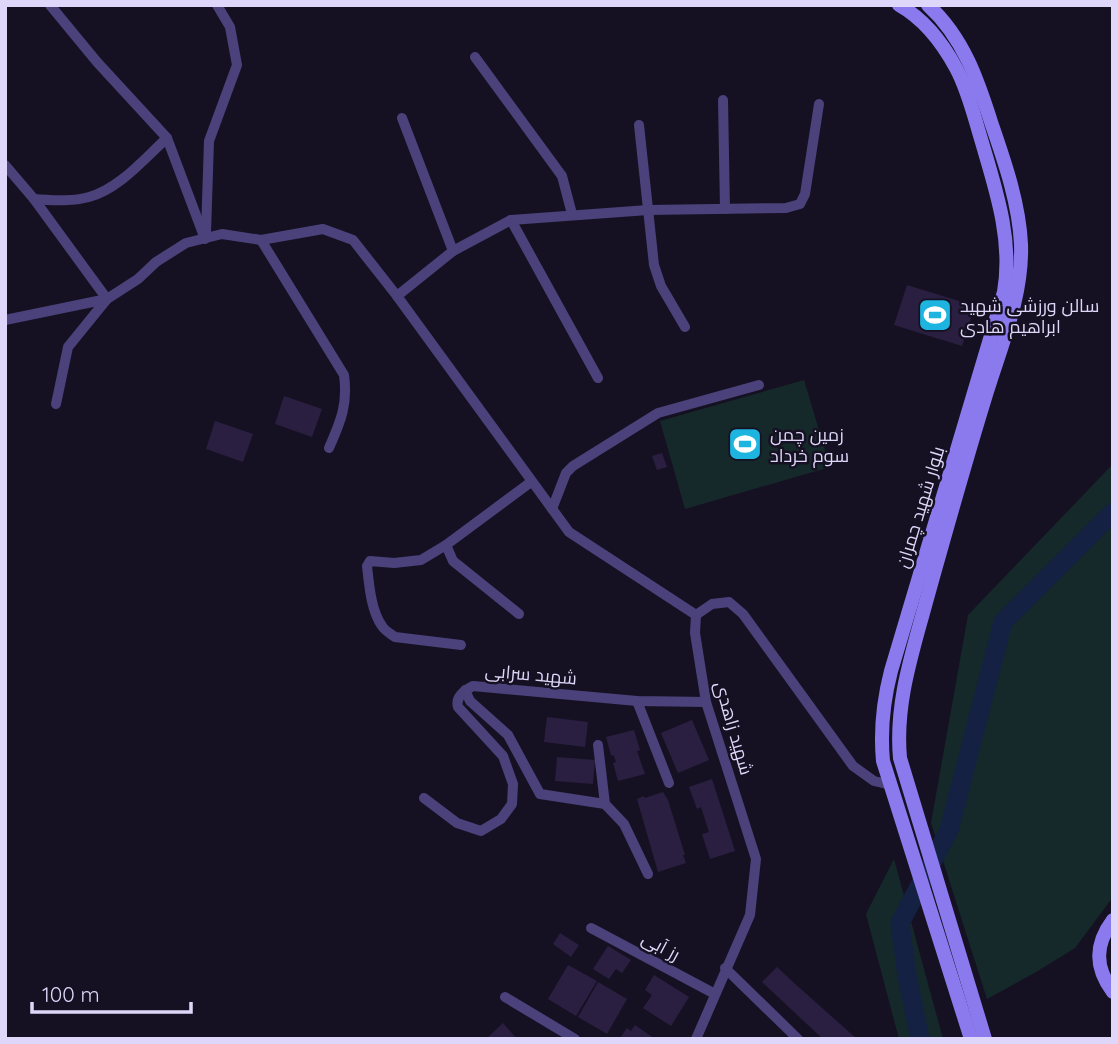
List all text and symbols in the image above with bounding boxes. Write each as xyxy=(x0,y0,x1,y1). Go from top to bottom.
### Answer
place label: سالن ورزشی شهید ابراهیم هادی xyxy=(960,294,1099,339)
sports icon: سالن ورزشی شهید ابراهیم هادی xyxy=(916,296,954,334)
place label: زمین چمن سوم خرداد xyxy=(770,423,849,468)
sports icon: زمین چمن سوم خرداد xyxy=(726,425,764,463)
street label: بلوار شهید چمران xyxy=(891,443,950,571)
street label: شهید سرابی xyxy=(484,659,578,689)
street label: شهید زاهدی xyxy=(710,679,758,777)
street label: رز آبی xyxy=(638,926,684,966)
scale bar xyxy=(32,970,191,1014)
text: 100 m xyxy=(42,981,100,1007)

